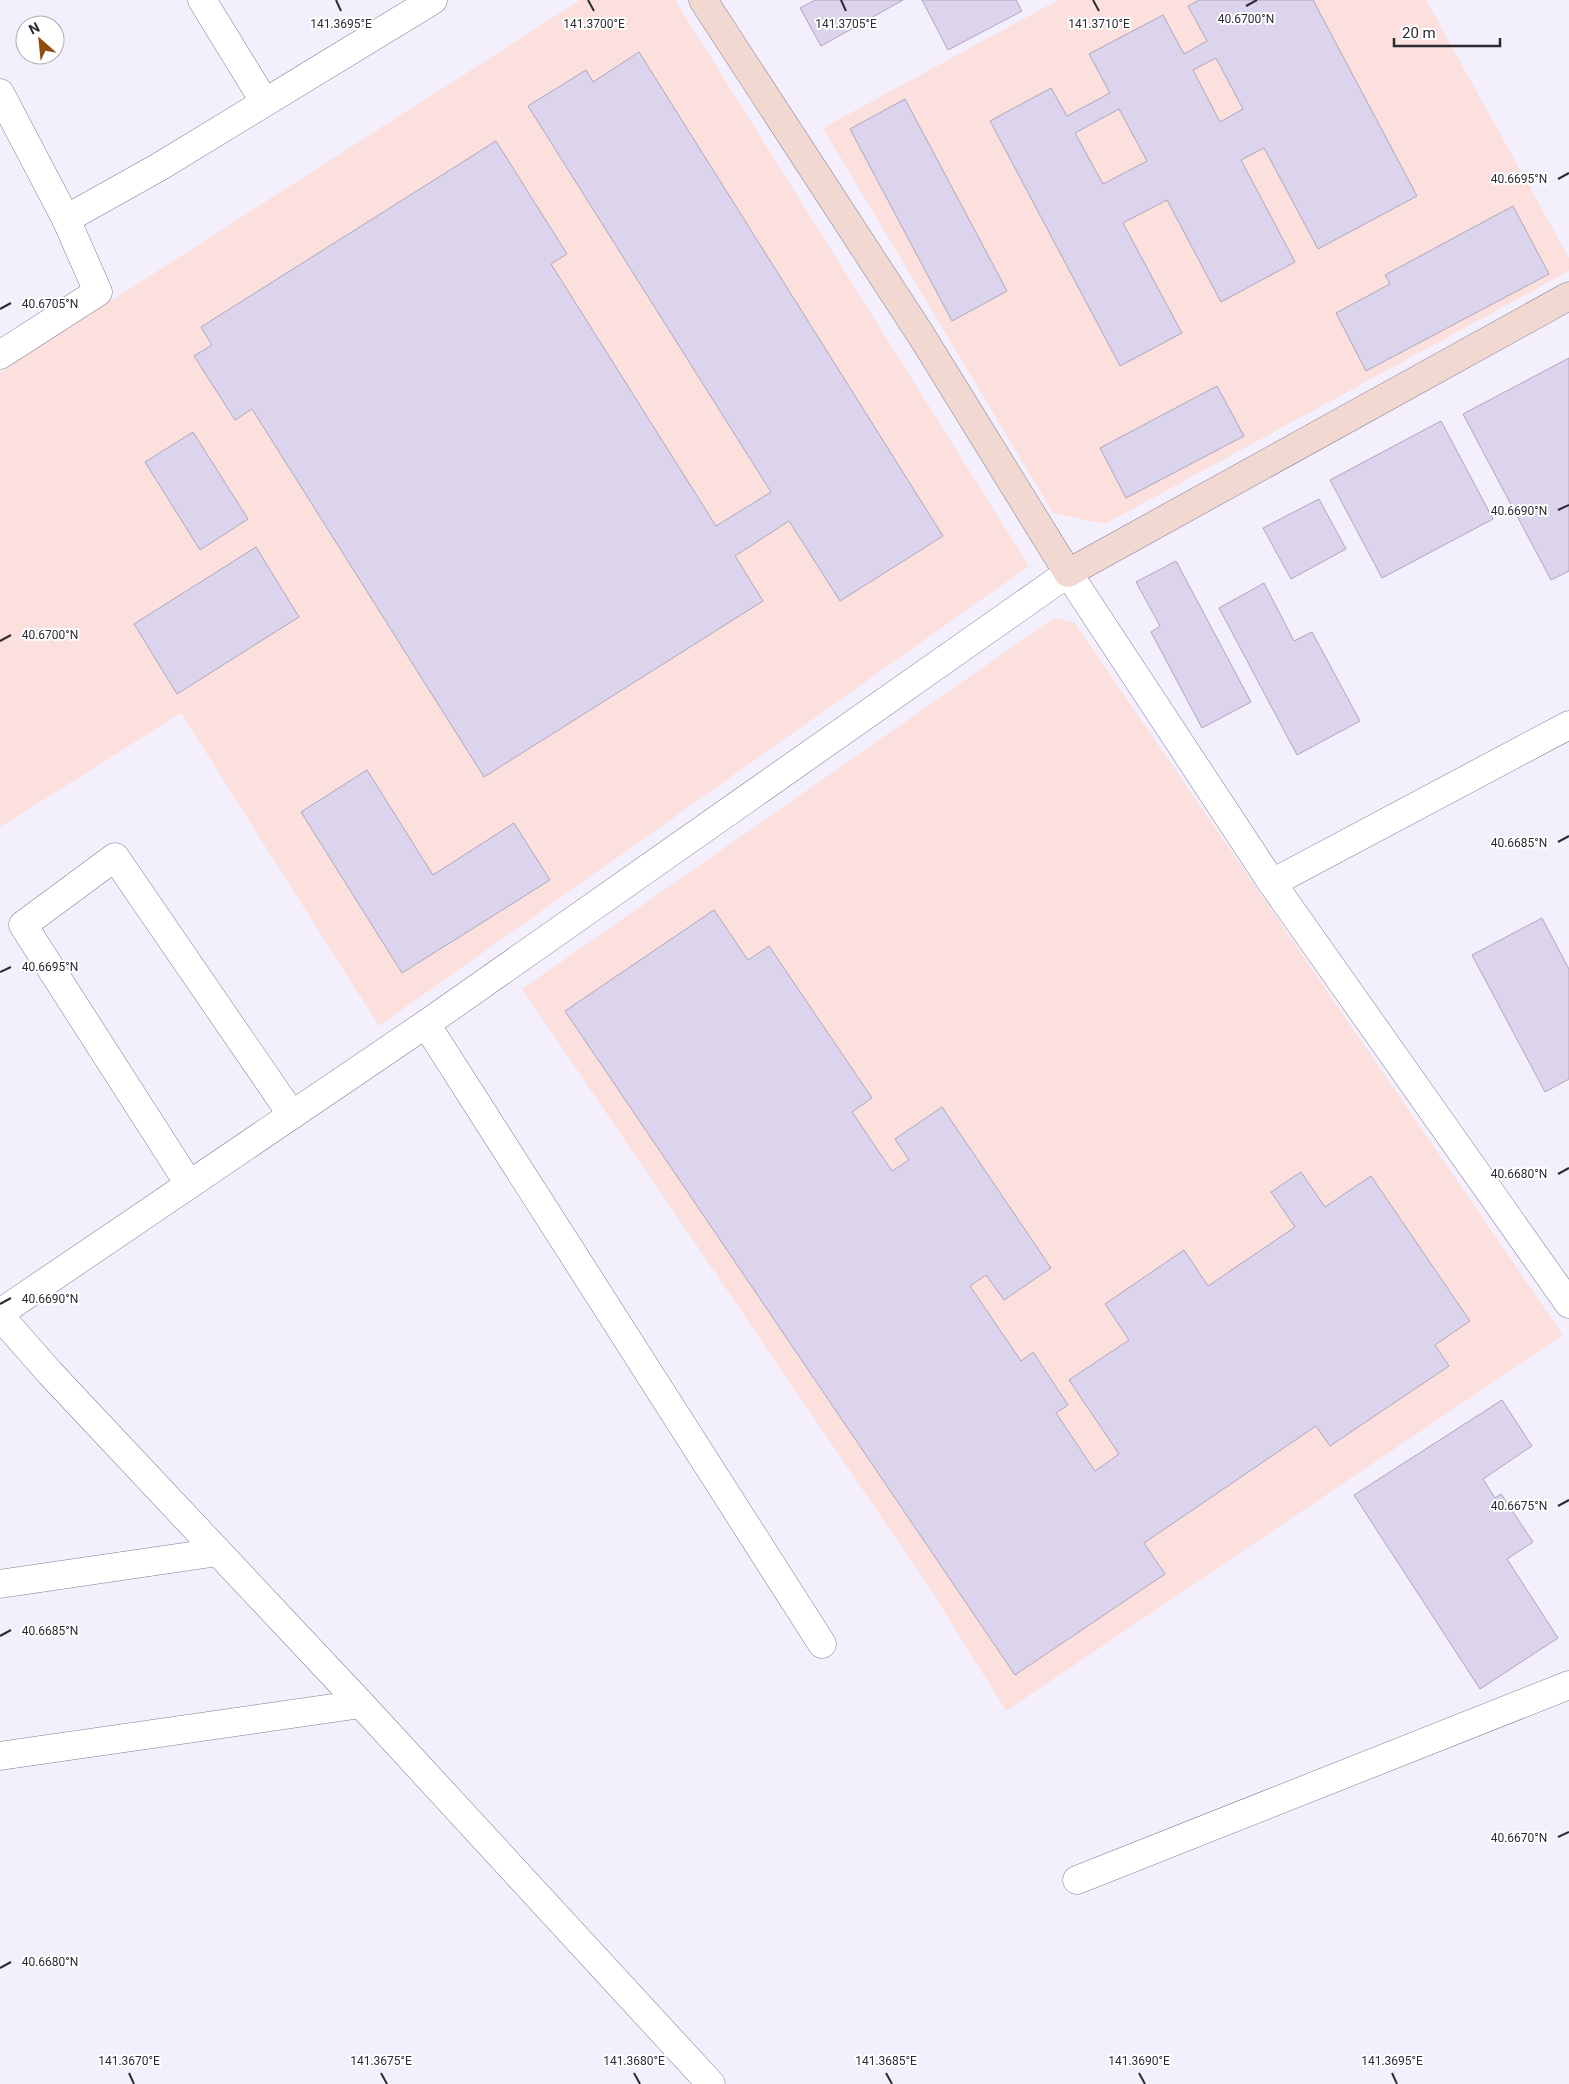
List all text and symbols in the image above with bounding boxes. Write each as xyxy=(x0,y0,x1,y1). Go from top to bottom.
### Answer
text: 40.6700°N xyxy=(1218,12,1274,26)
north arrow xyxy=(15,15,65,65)
scale bar xyxy=(1394,15,1500,47)
text: 141.3695°E xyxy=(310,17,372,31)
text: 141.3700°E xyxy=(563,17,625,31)
text: 141.3705°E xyxy=(815,17,877,31)
text: 141.3710°E xyxy=(1068,17,1130,31)
text: N xyxy=(26,19,42,38)
text: 20 m xyxy=(1402,24,1436,42)
text: 40.6695°N xyxy=(1491,172,1547,186)
text: 40.6705°N xyxy=(22,297,78,311)
text: 40.6690°N xyxy=(1491,504,1547,518)
text: 40.6700°N xyxy=(22,628,78,642)
text: 40.6685°N xyxy=(1491,836,1547,850)
text: 40.6695°N xyxy=(22,960,78,974)
text: 40.6680°N xyxy=(1491,1167,1547,1181)
text: 40.6690°N xyxy=(22,1292,78,1306)
text: 40.6675°N xyxy=(1491,1499,1547,1513)
text: 40.6685°N xyxy=(22,1624,78,1638)
text: 40.6670°N xyxy=(1491,1831,1547,1845)
text: 40.6680°N xyxy=(22,1955,78,1969)
text: 141.3670°E xyxy=(98,2054,160,2068)
text: 141.3675°E xyxy=(350,2054,412,2068)
text: 141.3680°E xyxy=(603,2054,665,2068)
text: 141.3685°E xyxy=(855,2054,917,2068)
text: 141.3690°E xyxy=(1108,2054,1170,2068)
text: 141.3695°E xyxy=(1361,2054,1423,2068)

